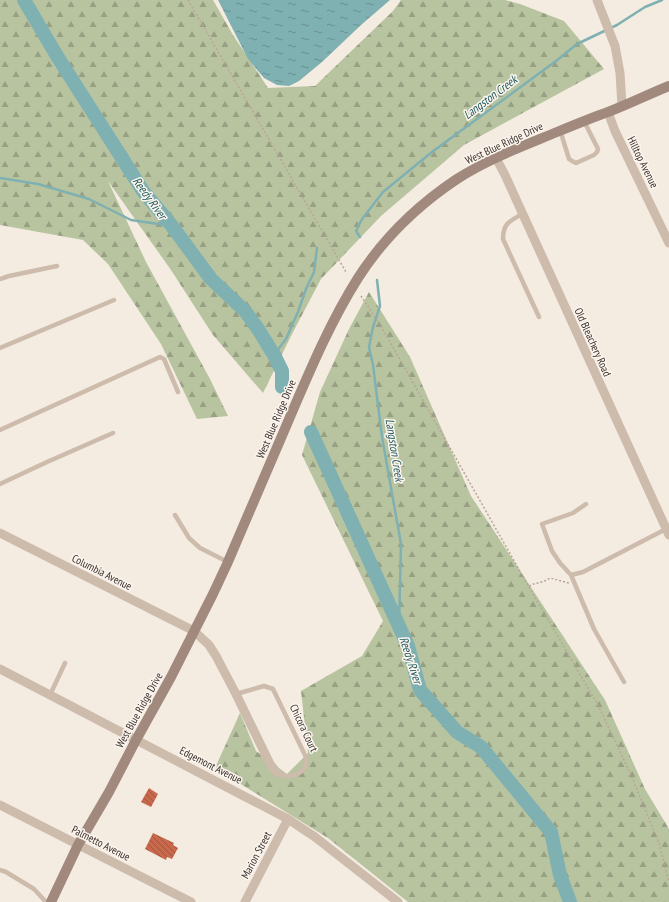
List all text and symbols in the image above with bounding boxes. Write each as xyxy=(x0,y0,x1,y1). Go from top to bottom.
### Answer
water label: Langston Creek xyxy=(460,71,521,122)
street label: West Blue Ridge Drive xyxy=(463,119,545,167)
street label: Hilltop Avenue xyxy=(624,134,662,191)
water label: Reedy River xyxy=(130,174,171,223)
street label: Old Bleachery Road xyxy=(572,306,614,379)
street label: West Blue Ridge Drive xyxy=(253,377,299,460)
water label: Langston Creek xyxy=(383,418,408,484)
street label: Columbia Avenue xyxy=(70,551,135,593)
water label: Reedy River xyxy=(396,635,426,687)
street label: West Blue Ridge Drive xyxy=(113,669,166,750)
street label: Chicora Court xyxy=(287,702,321,754)
street label: Edgemont Avenue xyxy=(177,743,245,787)
street label: Palmetto Avenue xyxy=(69,822,133,864)
street label: Marion Street xyxy=(238,829,274,881)

